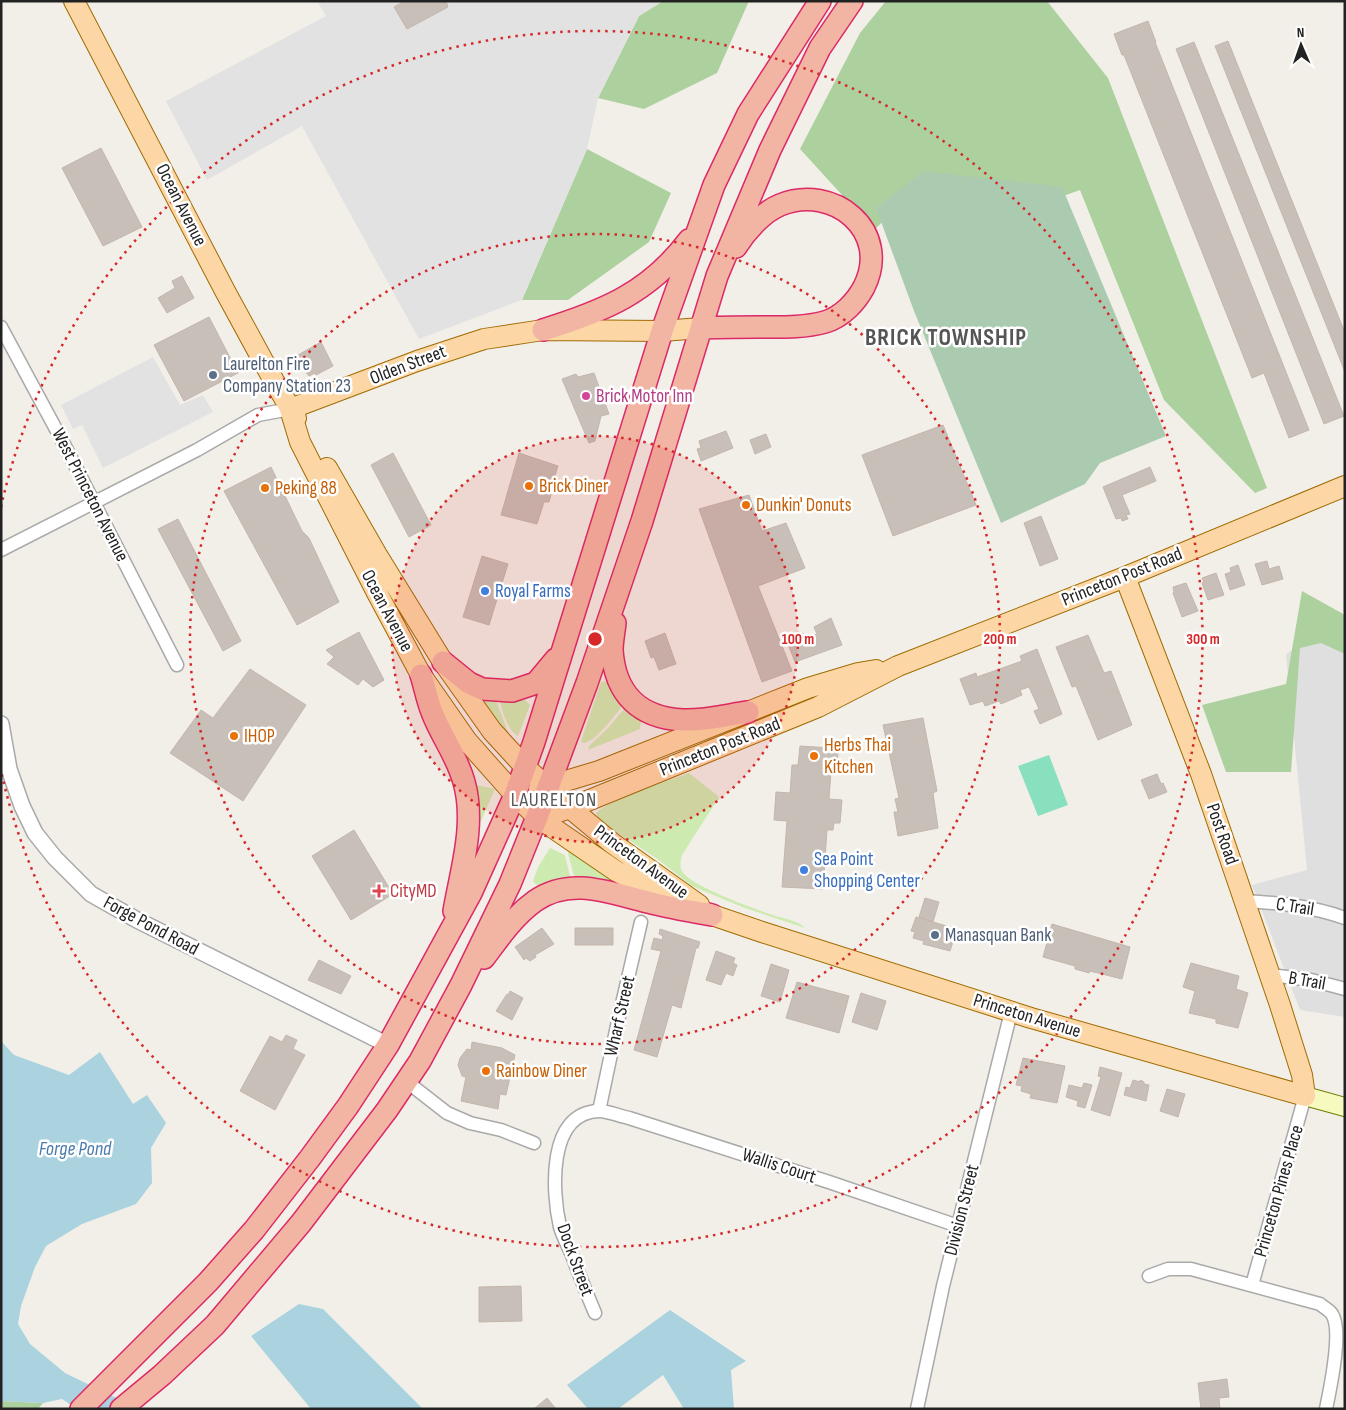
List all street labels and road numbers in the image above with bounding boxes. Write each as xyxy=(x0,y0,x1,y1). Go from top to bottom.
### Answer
street label: Ocean Avenue xyxy=(150,160,212,250)
street label: Olden Street xyxy=(367,340,450,390)
street label: West Princeton Avenue xyxy=(46,424,134,566)
street label: Princeton Post Road xyxy=(1058,542,1186,612)
street label: Ocean Avenue xyxy=(356,566,418,656)
street label: Princeton Post Road xyxy=(656,712,784,782)
street label: Post Road xyxy=(1201,800,1243,868)
street label: Princeton Avenue xyxy=(589,820,693,904)
street label: Forge Pond Road xyxy=(99,891,203,961)
street label: C Trail xyxy=(1274,893,1316,921)
street label: B Trail xyxy=(1287,966,1327,996)
street label: Wharf Street xyxy=(600,973,640,1059)
street label: Princeton Avenue xyxy=(970,989,1084,1043)
street label: Princeton Pines Place xyxy=(1249,1122,1309,1260)
street label: Wallis Court xyxy=(739,1143,819,1189)
street label: Division Street xyxy=(940,1162,984,1258)
street label: Dock Street xyxy=(551,1221,599,1299)

